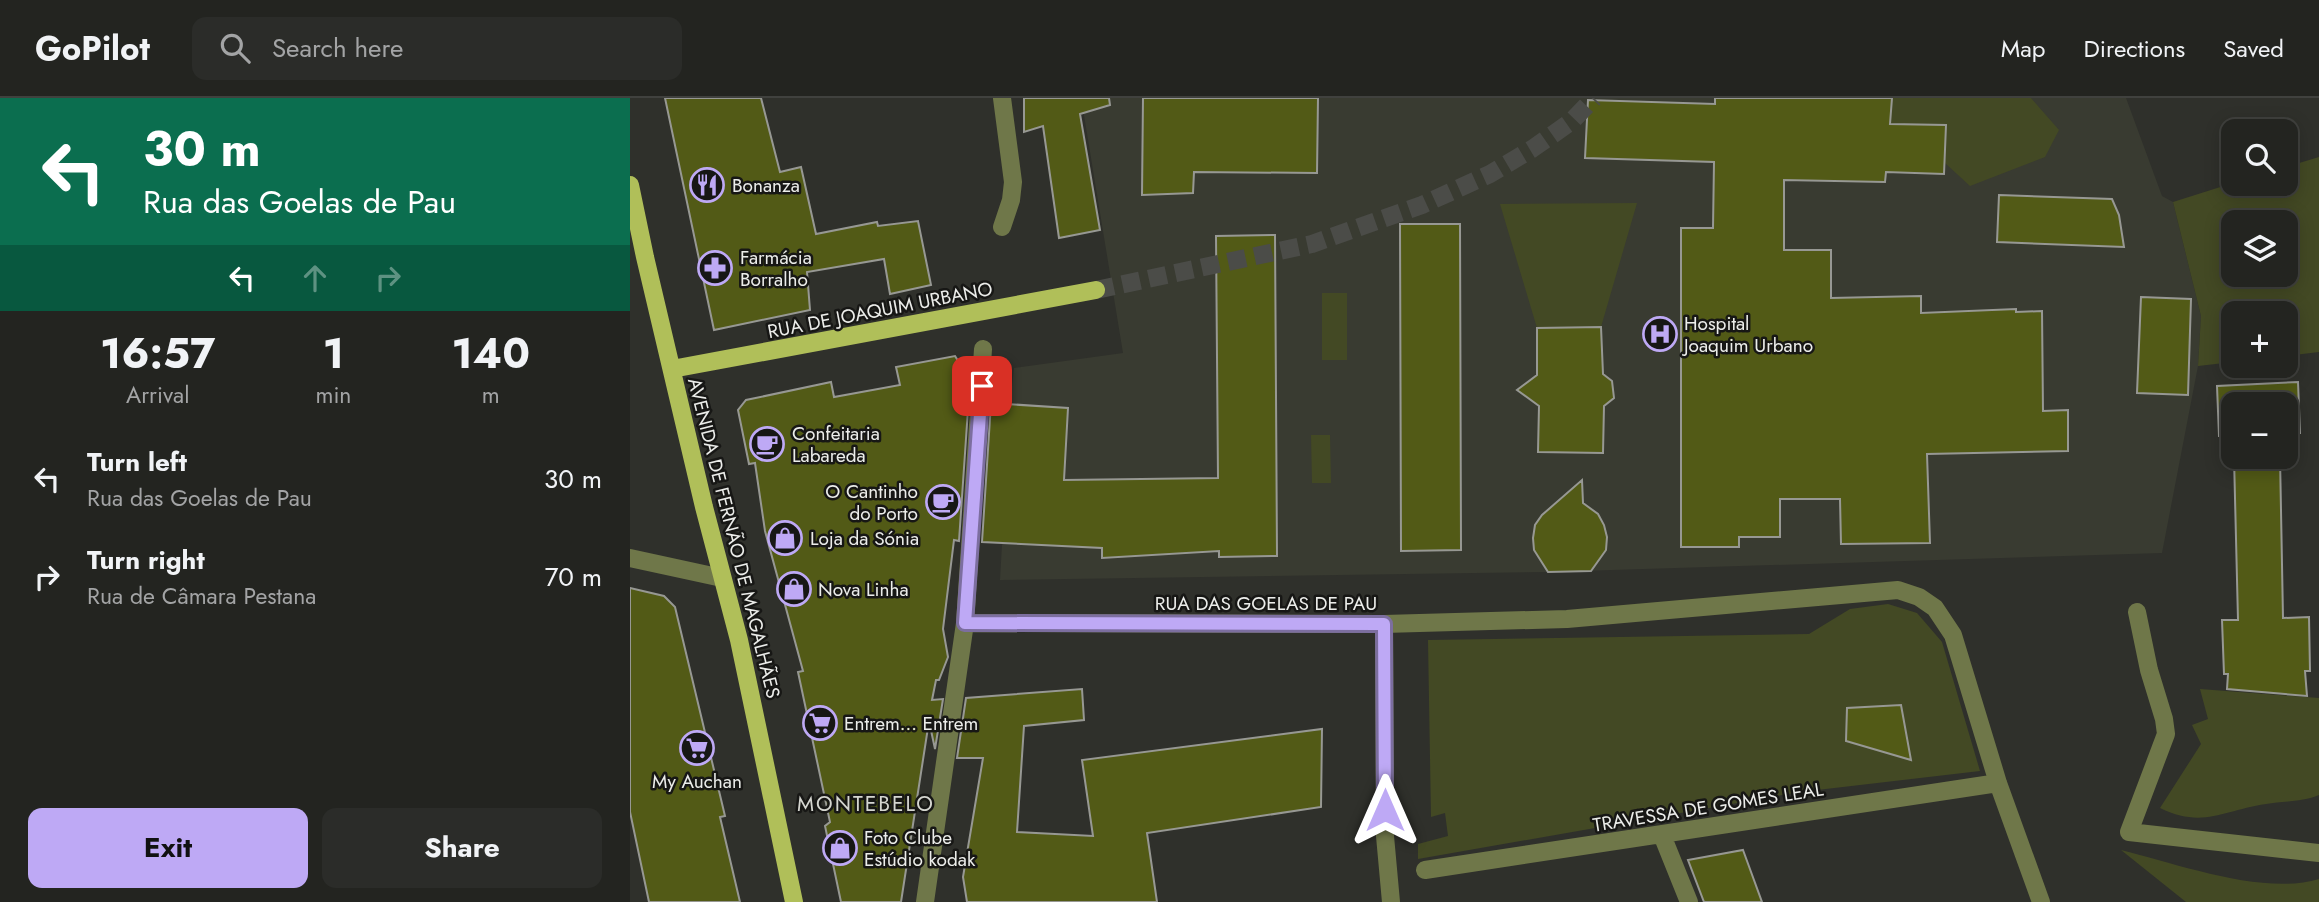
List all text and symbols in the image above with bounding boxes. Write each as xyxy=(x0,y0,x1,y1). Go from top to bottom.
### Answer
search box xyxy=(192,17,682,80)
text: GoPilot xyxy=(35,25,150,72)
icon: search xyxy=(216,29,254,67)
text: Search here xyxy=(272,29,403,67)
text: Map xyxy=(2001,31,2046,66)
text: Directions xyxy=(2084,31,2185,66)
text: Saved xyxy=(2223,31,2284,66)
text: 30 m xyxy=(143,114,261,184)
map controls xyxy=(2221,119,2298,469)
button: search xyxy=(2221,119,2298,196)
icon: left xyxy=(28,126,119,217)
restaurant icon: Bonanza xyxy=(688,166,726,204)
place label: Bonanza xyxy=(732,172,800,199)
text: Rua das Goelas de Pau xyxy=(143,179,456,225)
button: layers xyxy=(2221,210,2298,287)
place label: Farmácia Borralho xyxy=(740,244,812,293)
pharmacy icon: Farmácia Borralho xyxy=(696,249,734,287)
icon: left xyxy=(223,259,261,297)
icon: ahead xyxy=(296,259,334,297)
icon: right xyxy=(369,259,407,297)
street label: RUA DE JOAQUIM URBANO xyxy=(765,275,995,345)
button: + xyxy=(2221,301,2298,378)
place label: Hospital Joaquim Urbano xyxy=(1681,310,1813,359)
hospital icon: Hospital Joaquim Urbano xyxy=(1641,315,1679,353)
text: 16:57 xyxy=(100,323,215,384)
text: 1 xyxy=(323,323,344,384)
text: 140 xyxy=(451,323,530,384)
pin xyxy=(952,356,1012,416)
icon: arrive xyxy=(963,367,1001,405)
street label: AVENIDA DE FERNÃO DE MAGALHÃES xyxy=(681,375,787,701)
text: Arrival xyxy=(126,378,189,412)
text: min xyxy=(315,378,351,412)
text: m xyxy=(482,378,500,412)
button: − xyxy=(2221,392,2298,469)
place label: Confeitaria Labareda xyxy=(792,420,880,469)
cafe icon: Confeitaria Labareda xyxy=(748,425,786,463)
text: Turn left xyxy=(87,443,187,481)
icon: left xyxy=(28,460,66,498)
text: 30 m xyxy=(544,460,602,498)
place label: O Cantinho do Porto xyxy=(825,478,918,527)
text: Rua das Goelas de Pau xyxy=(87,481,312,515)
cafe icon: O Cantinho do Porto xyxy=(924,483,962,521)
shop icon: Loja da Sónia xyxy=(766,519,804,557)
place label: Loja da Sónia xyxy=(810,525,919,552)
text: Turn right xyxy=(87,541,205,579)
icon: right xyxy=(28,558,66,596)
text: 70 m xyxy=(545,558,602,596)
shop icon: Nova Linha xyxy=(775,570,813,608)
place label: Nova Linha xyxy=(818,576,909,603)
text: Rua de Câmara Pestana xyxy=(87,579,316,613)
street label: RUA DAS GOELAS DE PAU xyxy=(1155,590,1377,617)
supermarket icon: Entrem... Entrem xyxy=(801,704,839,742)
place label: Entrem... Entrem xyxy=(844,710,978,737)
supermarket icon: My Auchan xyxy=(678,729,716,767)
place label: My Auchan xyxy=(652,768,742,795)
position arrow xyxy=(1348,773,1422,847)
street label: TRAVESSA DE GOMES LEAL xyxy=(1591,775,1826,839)
district label: MONTEBELO xyxy=(797,789,935,819)
button: Exit xyxy=(28,808,308,888)
button: Share xyxy=(322,808,602,888)
place label: Foto Clube Estúdio kodak xyxy=(864,824,976,873)
shop icon: Foto Clube Estúdio kodak xyxy=(821,829,859,867)

